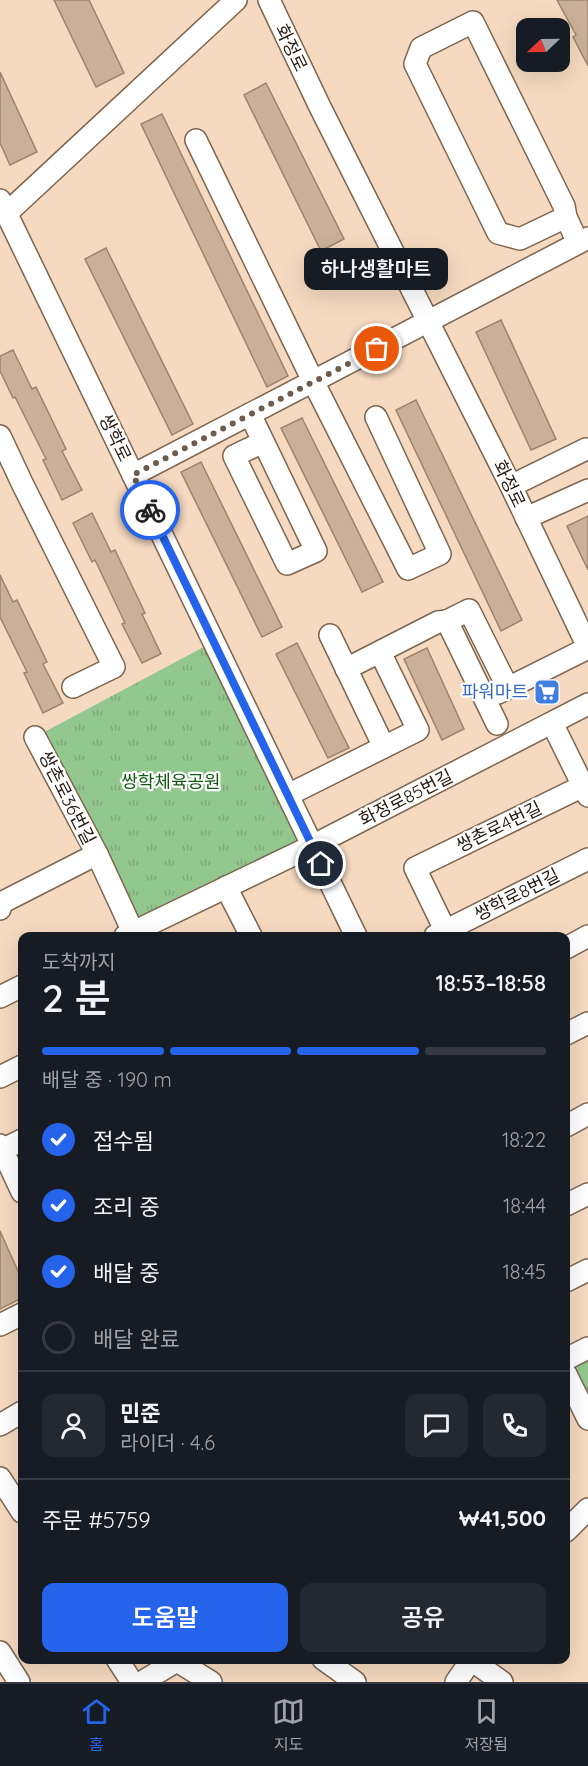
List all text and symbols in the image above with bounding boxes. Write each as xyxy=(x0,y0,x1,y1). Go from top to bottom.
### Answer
north arrow xyxy=(516,18,570,72)
map controls xyxy=(516,18,570,72)
street label: 화정로 xyxy=(270,20,313,75)
callout: 하나생활마트 xyxy=(305,247,449,289)
text: 하나생활마트 xyxy=(321,256,431,281)
pin xyxy=(351,323,402,374)
icon: bag xyxy=(360,332,393,365)
street label: 쌍학로 xyxy=(94,410,137,465)
street label: 화정로 xyxy=(488,456,531,511)
courier xyxy=(120,480,180,540)
icon: bike xyxy=(134,494,167,527)
supermarket icon: 파워마트 xyxy=(532,677,562,707)
place label: 파워마트 xyxy=(462,680,528,703)
street label: 쌍촌로36번길 xyxy=(34,747,101,848)
street label: 화정로85번길 xyxy=(355,764,457,831)
park label: 쌍학체육공원 xyxy=(121,770,221,793)
street label: 쌍촌로4번길 xyxy=(452,796,545,857)
pin xyxy=(295,838,346,889)
icon: home xyxy=(304,847,337,880)
street label: 쌍학로8번길 xyxy=(470,863,563,926)
text: 도착까지 xyxy=(42,949,116,974)
text: 18:53–18:58 xyxy=(435,969,546,997)
text: 2 분 xyxy=(42,973,111,1022)
text: 배달 중 · 190 m xyxy=(42,1067,172,1092)
icon: check xyxy=(42,1123,75,1156)
text: 접수됨 xyxy=(93,1127,154,1155)
text: 18:22 xyxy=(502,1127,546,1152)
icon: check xyxy=(42,1189,75,1222)
text: 조리 중 xyxy=(93,1193,160,1221)
text: 18:44 xyxy=(503,1193,546,1218)
icon: check xyxy=(42,1255,75,1288)
text: 배달 중 xyxy=(93,1259,160,1287)
text: 18:45 xyxy=(502,1259,546,1284)
text: 배달 완료 xyxy=(93,1325,180,1353)
button: person xyxy=(42,1394,105,1457)
button: chat xyxy=(405,1394,468,1457)
button: phone xyxy=(483,1394,546,1457)
text: 민준 xyxy=(120,1399,160,1427)
text: 라이더 · 4.6 xyxy=(120,1430,215,1455)
text: ₩41,500 xyxy=(459,1504,546,1532)
text: 주문 #5759 xyxy=(42,1506,150,1534)
button: 도움말 xyxy=(42,1583,288,1652)
button: 공유 xyxy=(300,1583,546,1652)
tab: 홈 xyxy=(80,1695,113,1755)
tab: 지도 xyxy=(272,1695,305,1755)
tab: 저장됨 xyxy=(464,1695,508,1755)

